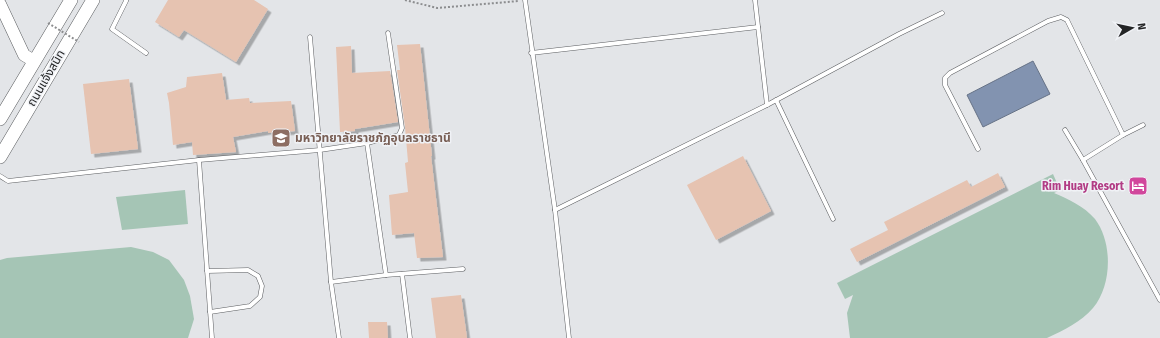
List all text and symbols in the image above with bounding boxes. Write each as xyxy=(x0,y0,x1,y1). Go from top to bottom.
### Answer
north arrow xyxy=(1112,8,1152,48)
text: N xyxy=(1134,22,1148,31)
street label: ถนนแจ้งสนิท xyxy=(24,47,68,109)
school or university icon: มหาวิทยาลัยราชภัฏอุบลราชธานี xyxy=(270,127,292,149)
place label: มหาวิทยาลัยราชภัฏอุบลราชธานี xyxy=(295,131,451,145)
hotel icon: Rim Huay Resort xyxy=(1127,175,1149,197)
place label: Rim Huay Resort xyxy=(1042,179,1125,193)

